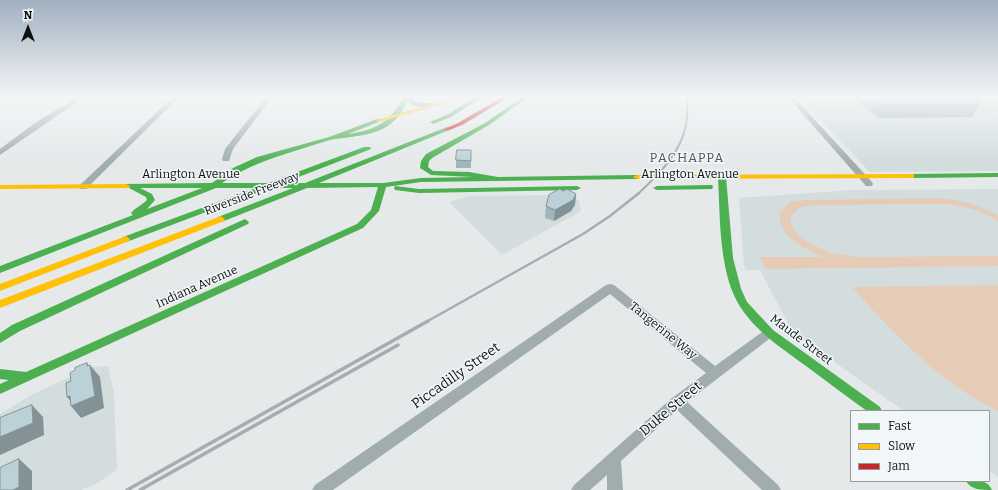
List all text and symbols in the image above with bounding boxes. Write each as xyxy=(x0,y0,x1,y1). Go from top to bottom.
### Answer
north arrow xyxy=(8,8,48,48)
text: N xyxy=(24,9,32,22)
district label: PACHAPPA xyxy=(650,150,724,166)
street label: Arlington Avenue xyxy=(142,168,240,182)
street label: Arlington Avenue xyxy=(641,168,739,182)
street label: Riverside Freeway xyxy=(202,169,302,219)
street label: Indiana Avenue xyxy=(154,263,240,311)
street label: Tangerine Way xyxy=(626,299,700,363)
street label: Maude Street xyxy=(767,312,835,368)
street label: Piccadilly Street xyxy=(409,339,503,413)
street label: Duke Street xyxy=(636,378,706,440)
legend xyxy=(850,410,990,482)
text: Fast xyxy=(888,419,911,433)
text: Slow xyxy=(888,439,915,453)
text: Jam xyxy=(888,459,910,473)

